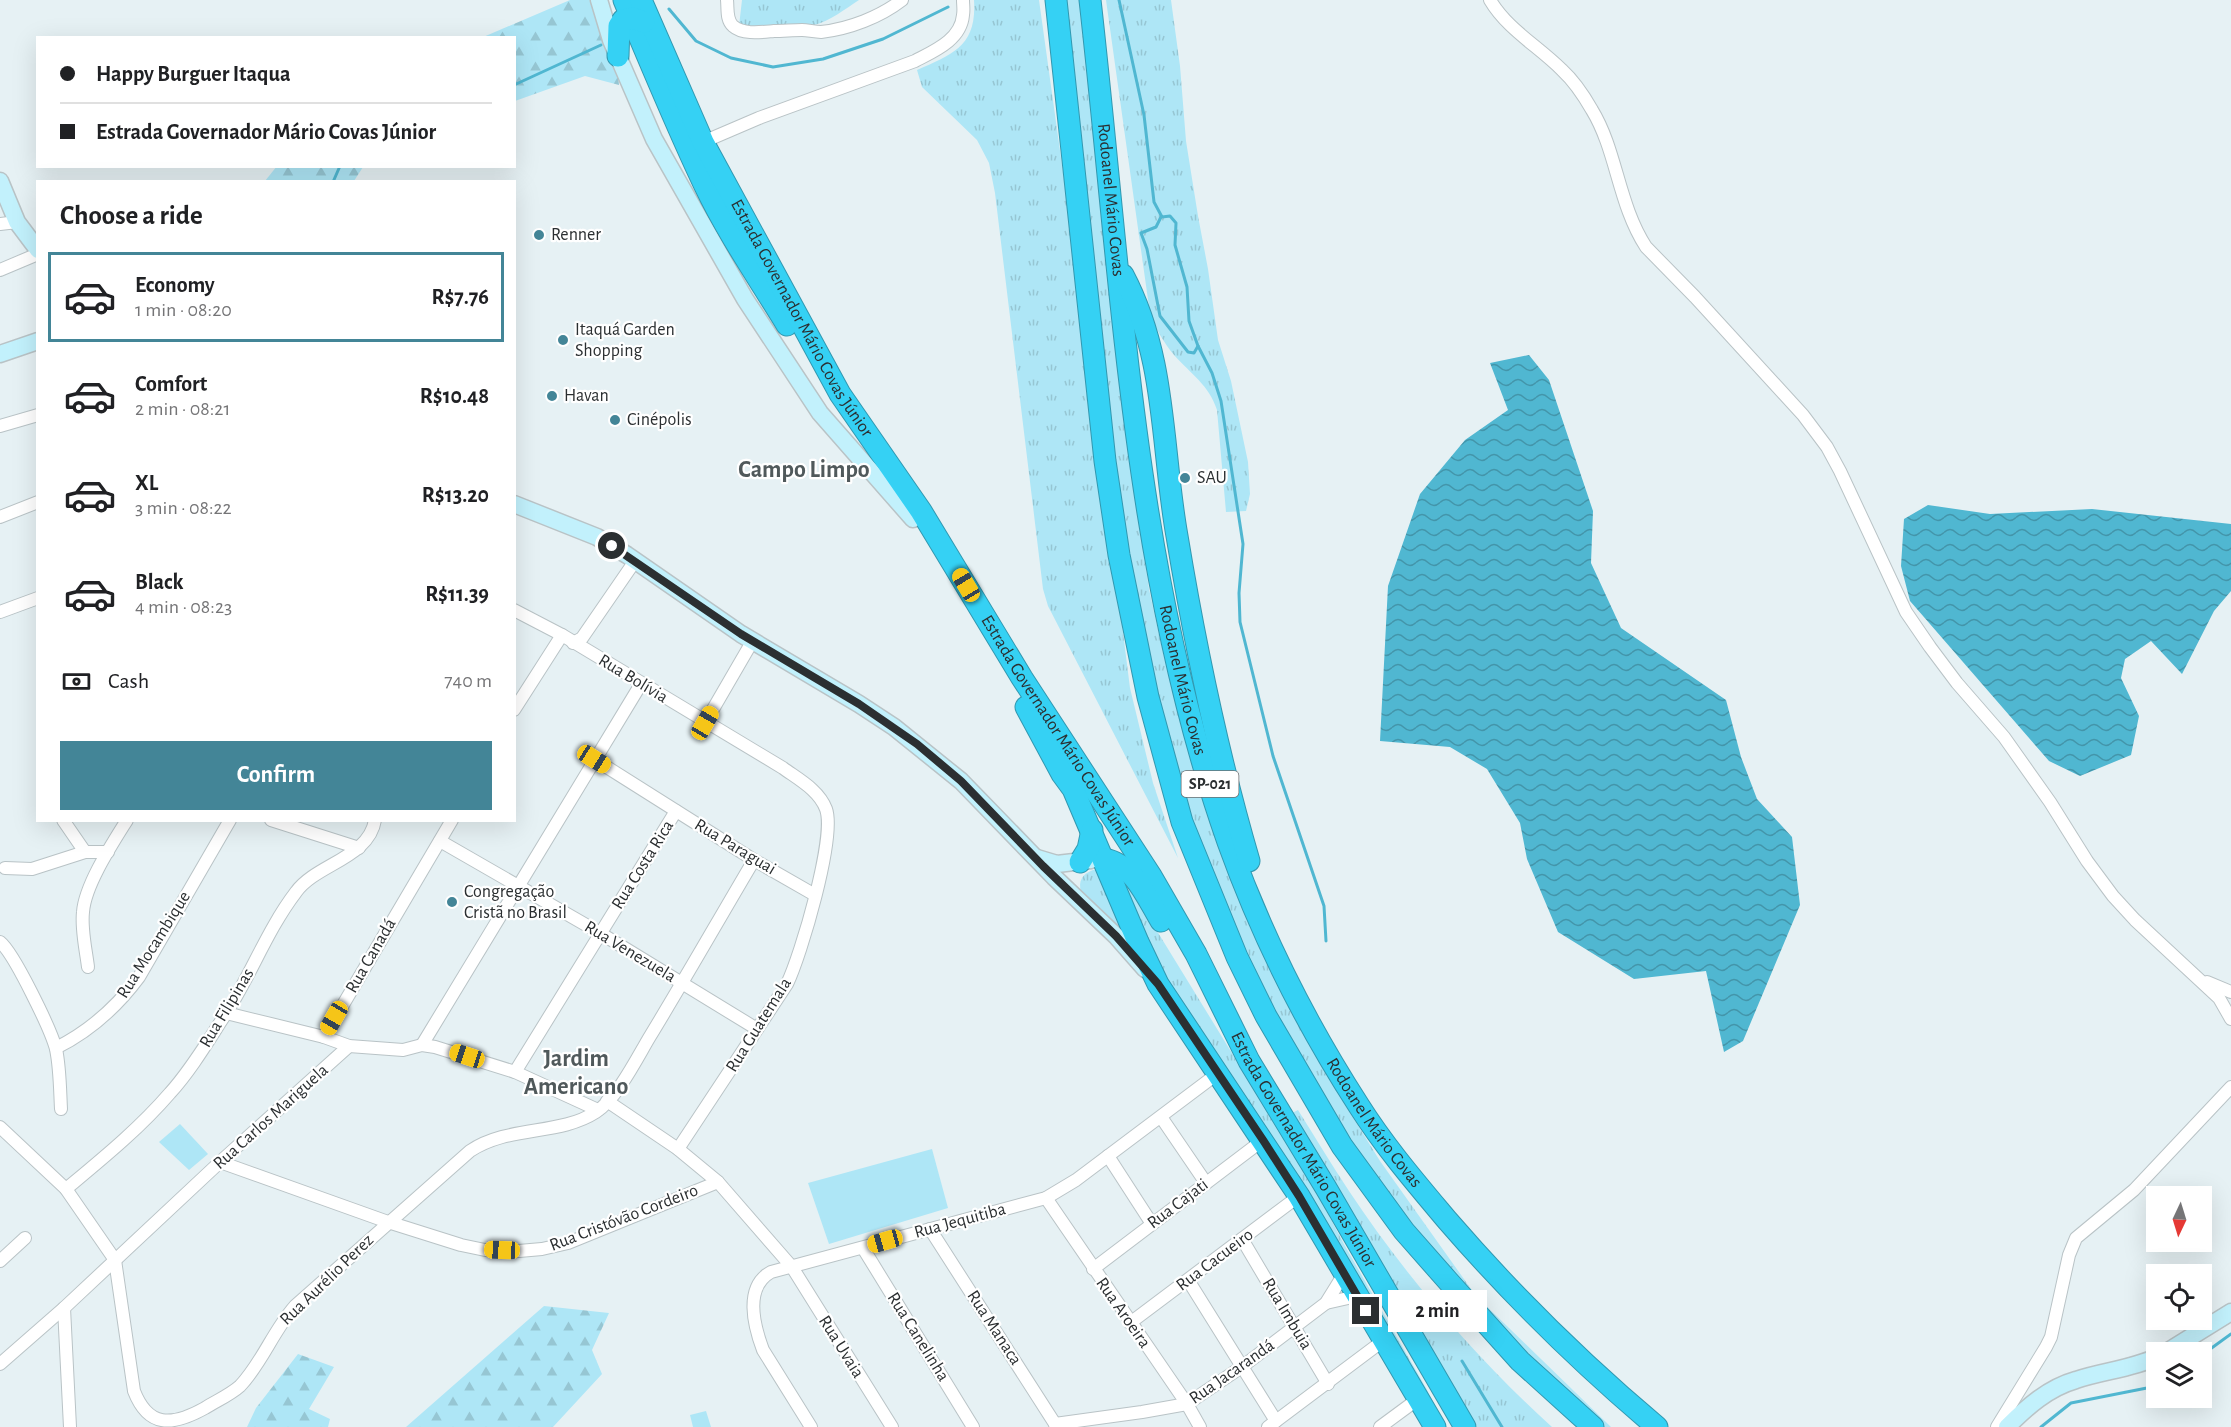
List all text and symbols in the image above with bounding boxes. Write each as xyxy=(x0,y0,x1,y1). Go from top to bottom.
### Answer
text: Happy Burguer Itaqua xyxy=(96,63,291,85)
text: Estrada Governador Mário Covas Júnior xyxy=(96,121,436,143)
street label: Rodoanel Mário Covas xyxy=(1094,123,1127,277)
street label: Estrada Governador Mário Covas Júnior xyxy=(727,196,876,441)
text: Choose a ride xyxy=(60,202,203,229)
place label: Renner xyxy=(551,226,601,244)
marker: Renner xyxy=(532,228,546,242)
icon: car xyxy=(63,270,117,324)
text: Economy xyxy=(135,274,215,296)
text: R$7.76 xyxy=(431,286,489,308)
text: 1 min · 08:20 xyxy=(135,300,232,320)
place label: Itaquá Garden Shopping xyxy=(575,321,675,360)
marker: Itaquá Garden Shopping xyxy=(556,333,570,347)
icon: car xyxy=(63,369,117,423)
text: Comfort xyxy=(135,373,207,395)
text: R$10.48 xyxy=(420,385,489,407)
place label: Havan xyxy=(564,387,609,405)
marker: Havan xyxy=(545,389,559,403)
text: 2 min · 08:21 xyxy=(135,399,230,419)
place label: Cinépolis xyxy=(627,411,692,429)
marker: Cinépolis xyxy=(608,413,622,427)
district label: Campo Limpo xyxy=(738,458,870,482)
icon: car xyxy=(63,468,117,522)
place label: SAU xyxy=(1197,469,1227,487)
marker: SAU xyxy=(1178,471,1192,485)
text: XL xyxy=(135,472,158,494)
text: R$13.20 xyxy=(422,484,489,506)
text: 3 min · 08:22 xyxy=(135,498,232,518)
route start xyxy=(598,532,625,559)
car xyxy=(949,565,983,605)
icon: car xyxy=(63,567,117,621)
text: Black xyxy=(135,571,183,593)
text: R$11.39 xyxy=(425,583,489,605)
text: 4 min · 08:23 xyxy=(135,597,232,617)
street label: Rodoanel Mário Covas xyxy=(1156,604,1209,757)
street label: Estrada Governador Mário Covas Júnior xyxy=(977,612,1138,850)
street label: Rua Bolívia xyxy=(595,651,671,707)
icon: cash xyxy=(60,665,93,698)
text: Cash xyxy=(108,670,149,692)
text: 740 m xyxy=(444,671,492,691)
car xyxy=(688,703,722,743)
button: Confirm xyxy=(60,741,492,810)
car xyxy=(574,742,614,776)
road number: SP-021 xyxy=(1182,771,1238,797)
street label: Rua Paraguai xyxy=(691,816,779,878)
street label: Rua Costa Rica xyxy=(609,817,677,913)
place label: Congregação Cristã no Brasil xyxy=(464,883,567,922)
street label: Rua Mocambique xyxy=(114,888,194,1002)
marker: Congregação Cristã no Brasil xyxy=(445,895,459,909)
street label: Rua Canadá xyxy=(342,916,400,996)
street label: Rua Venezuela xyxy=(581,918,679,986)
street label: Rua Filipinas xyxy=(196,965,258,1051)
street label: Rua Guatemala xyxy=(723,975,795,1075)
car xyxy=(317,998,351,1038)
street label: Estrada Governador Mário Covas Júnior xyxy=(1227,1029,1379,1271)
car xyxy=(447,1042,487,1070)
district label: Jardim Americano xyxy=(524,1047,628,1099)
street label: Rodoanel Mário Covas xyxy=(1323,1055,1425,1191)
street label: Rua Carlos Mariguela xyxy=(210,1061,332,1173)
street label: Rua Cajati xyxy=(1144,1175,1212,1233)
street label: Rua Cristóvão Cordeiro xyxy=(547,1181,701,1255)
north arrow xyxy=(2146,1186,2212,1252)
map controls xyxy=(2146,1186,2212,1408)
street label: Rua Jequitiba xyxy=(912,1200,1008,1242)
street label: Rua Cacueiro xyxy=(1173,1225,1257,1295)
car xyxy=(865,1227,905,1255)
street label: Rua Aurélio Perez xyxy=(277,1231,377,1329)
car xyxy=(484,1240,520,1260)
button: locate xyxy=(2146,1264,2212,1330)
street label: Rua Aroeira xyxy=(1092,1274,1154,1352)
street label: Rua Imbuia xyxy=(1259,1275,1315,1353)
street label: Rua Manaca xyxy=(963,1287,1025,1369)
street label: Rua Canelinha xyxy=(884,1289,952,1385)
callout: 2 min xyxy=(1387,1290,1486,1332)
route end xyxy=(1352,1297,1379,1324)
text: 2 min xyxy=(1415,1301,1460,1321)
street label: Rua Uvaia xyxy=(815,1313,867,1381)
street label: Rua Jacarandá xyxy=(1186,1336,1278,1408)
button: layers xyxy=(2146,1342,2212,1408)

